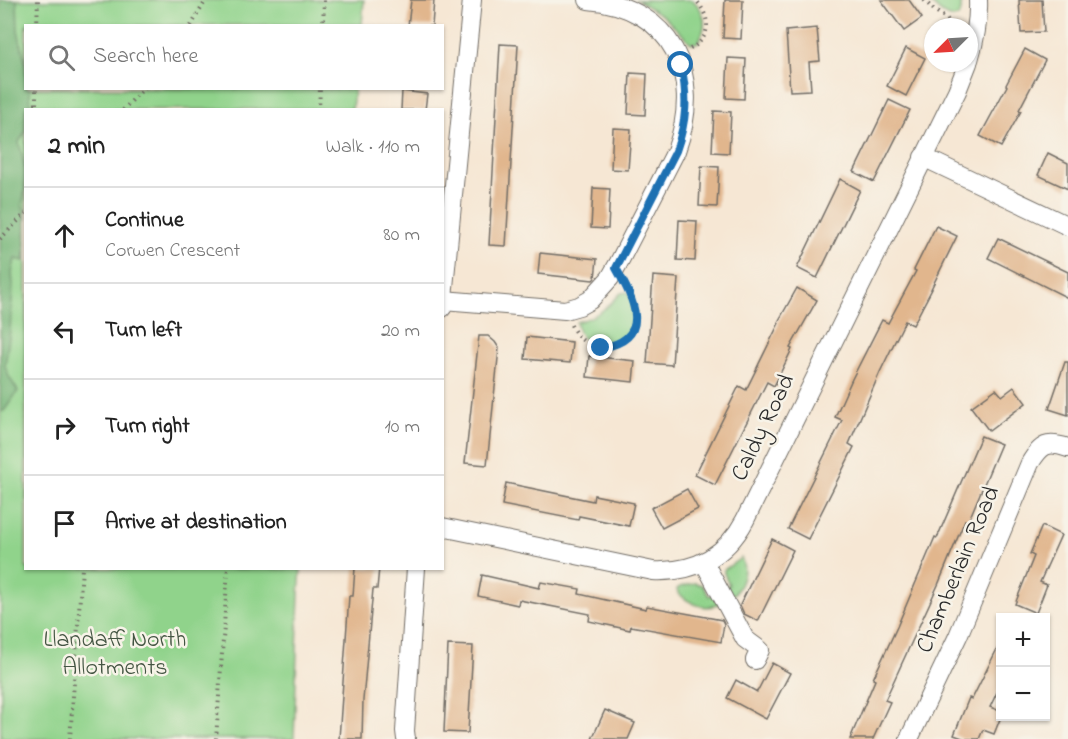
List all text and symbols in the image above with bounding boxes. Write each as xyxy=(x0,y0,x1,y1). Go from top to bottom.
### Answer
north arrow xyxy=(924,18,978,72)
search box xyxy=(24,24,444,90)
icon: search xyxy=(45,41,78,74)
text: Search here xyxy=(93,41,198,73)
route start xyxy=(667,51,693,77)
text: 2 min xyxy=(48,128,105,166)
text: Walk · 110 m xyxy=(325,133,420,162)
text: Continue xyxy=(105,205,184,237)
icon: ahead xyxy=(48,219,81,252)
text: 80 m xyxy=(383,221,420,250)
text: Corwen Crescent xyxy=(105,237,240,266)
icon: left xyxy=(48,315,81,348)
text: Turn left xyxy=(105,315,182,347)
text: 20 m xyxy=(381,317,420,346)
route end xyxy=(587,334,613,360)
street label: Caldy Road xyxy=(723,368,806,488)
icon: right xyxy=(48,411,81,444)
text: Turn right xyxy=(105,411,190,443)
text: 10 m xyxy=(384,413,420,442)
street label: Chamberlain Road xyxy=(908,481,1010,659)
icon: arrive xyxy=(48,507,81,540)
text: Arrive at destination xyxy=(105,507,287,539)
map controls xyxy=(996,613,1050,721)
button: + xyxy=(996,613,1050,667)
park label: Llandaff North Allotments xyxy=(44,623,186,686)
button: − xyxy=(996,667,1050,721)

